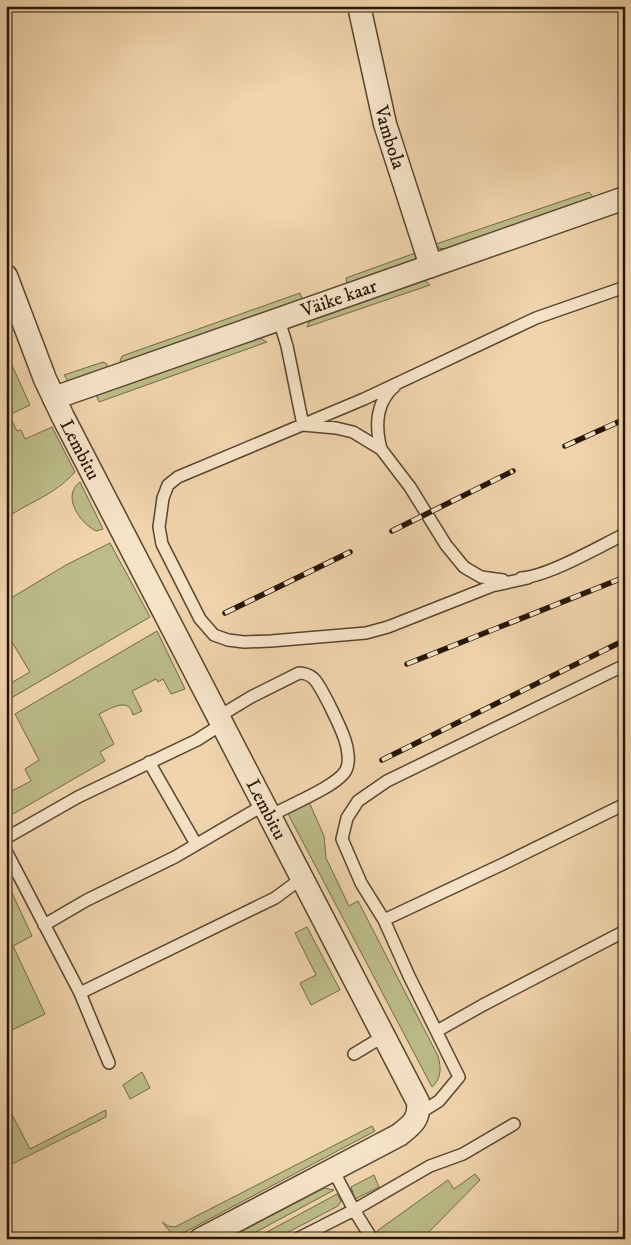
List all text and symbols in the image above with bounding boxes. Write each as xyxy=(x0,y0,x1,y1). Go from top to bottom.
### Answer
street label: Vambola xyxy=(370,103,410,172)
street label: Väike kaar xyxy=(297,274,380,322)
street label: Lembitu xyxy=(55,416,105,484)
street label: Lembitu xyxy=(241,775,291,843)

